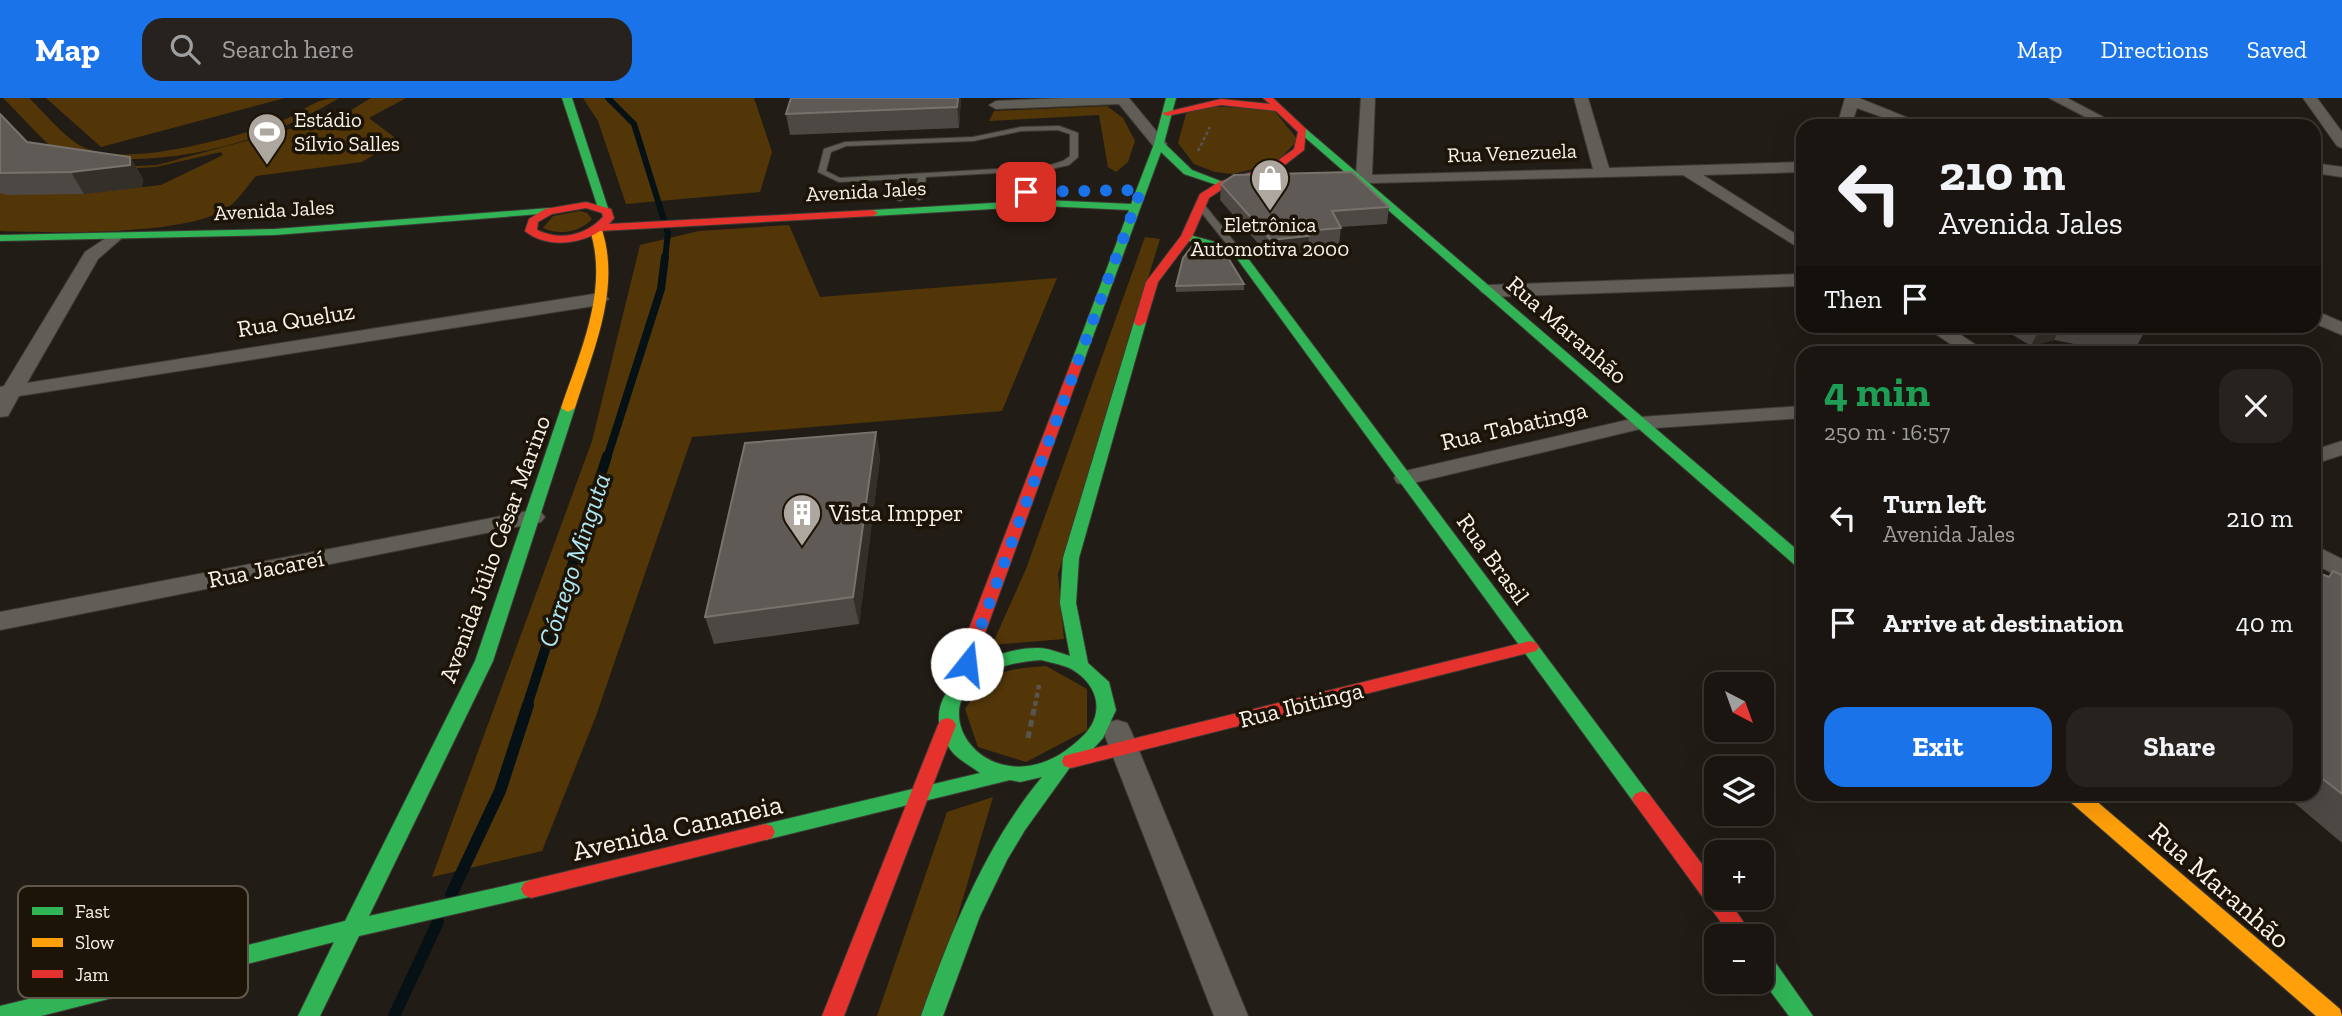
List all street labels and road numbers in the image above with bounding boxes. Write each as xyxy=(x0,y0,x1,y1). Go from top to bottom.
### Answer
street label: Rua Venezuela xyxy=(1447,138,1577,167)
street label: Avenida Jales xyxy=(805,175,927,206)
street label: Avenida Jales xyxy=(213,194,335,225)
street label: Rua Maranhão xyxy=(1501,269,1634,390)
street label: Rua Queluz xyxy=(235,296,357,343)
street label: Rua Tabatinga xyxy=(1438,395,1590,456)
street label: Avenida Júlio César Marino xyxy=(433,411,556,686)
street label: Rua Brasil xyxy=(1451,508,1536,610)
street label: Rua Jacareí xyxy=(205,543,327,594)
street label: Rua Ibitinga xyxy=(1236,675,1366,734)
street label: Avenida Cananeia xyxy=(569,787,786,868)
street label: Rua Maranhão xyxy=(2143,815,2297,955)

